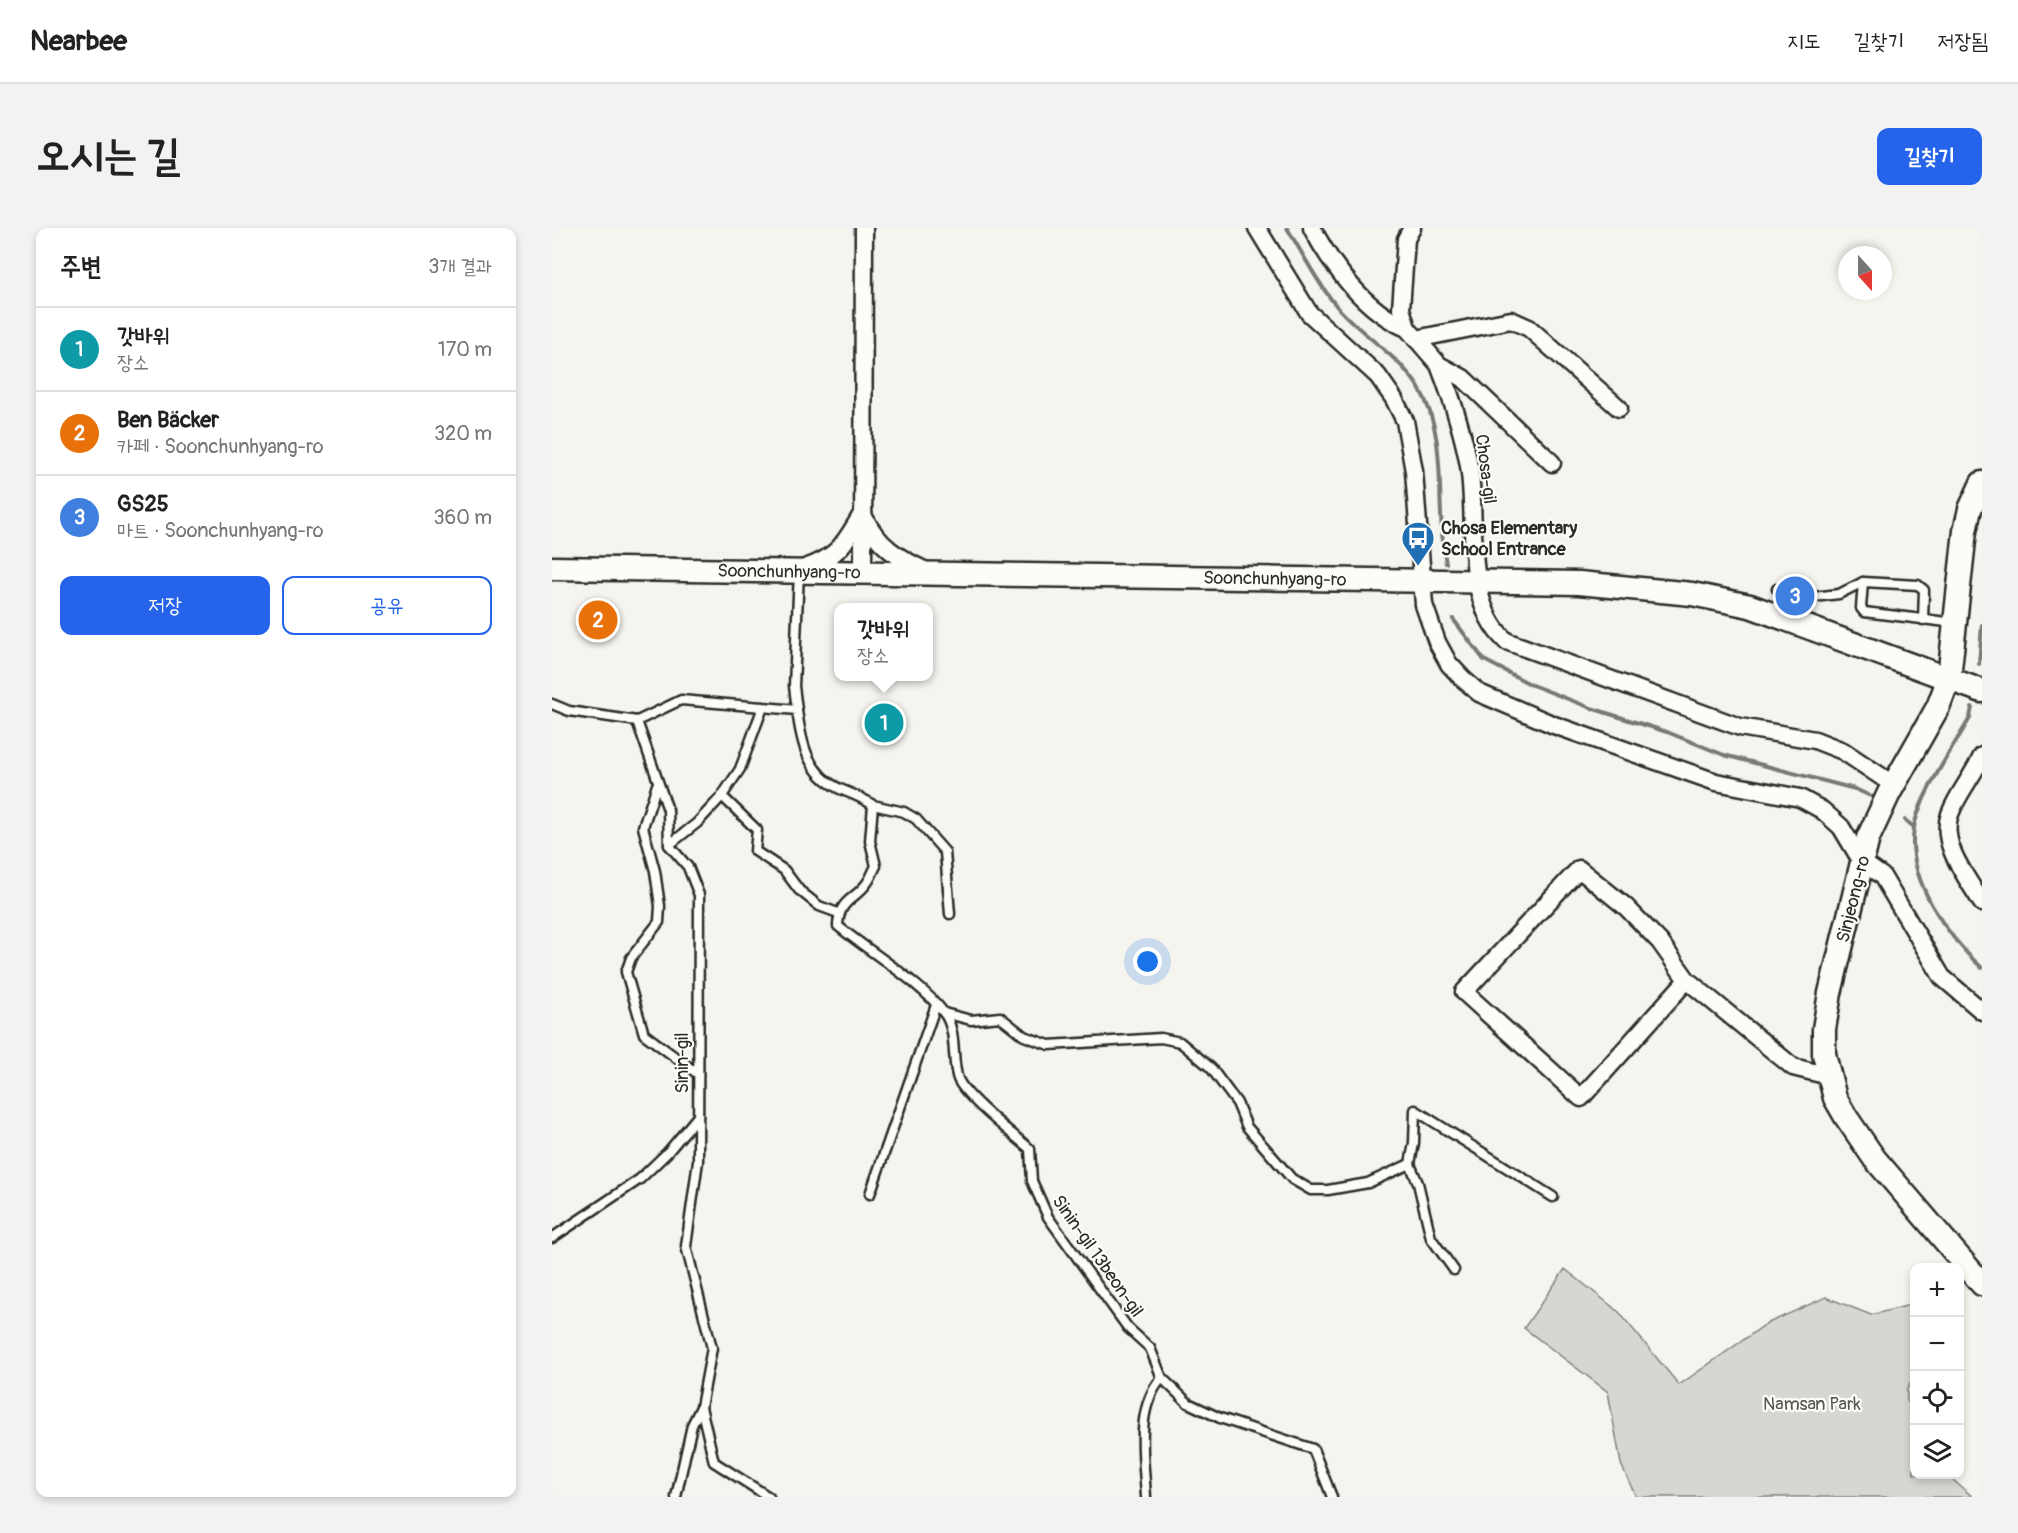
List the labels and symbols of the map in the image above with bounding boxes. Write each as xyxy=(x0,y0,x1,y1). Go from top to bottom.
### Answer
north arrow xyxy=(1838,246,1892,300)
street label: Chosa-gil xyxy=(1470,433,1501,505)
place label: Chosa Elementary School Entrance xyxy=(1441,517,1577,561)
bus stop icon: Chosa Elementary School Entrance xyxy=(1400,520,1436,567)
street label: Soonchunhyang-ro xyxy=(717,559,861,585)
street label: Soonchunhyang-ro xyxy=(1203,567,1347,592)
pin: 3 xyxy=(1776,574,1814,619)
pin: 2 xyxy=(578,598,618,642)
pin: 1 xyxy=(864,700,904,746)
street label: Sinjeong-ro xyxy=(1832,853,1875,945)
your location xyxy=(1133,947,1162,976)
street label: Sinin-gil xyxy=(671,1032,694,1094)
street label: Sinin-gil 13beon-gil xyxy=(1047,1191,1148,1322)
park label: Namsan Park xyxy=(1763,1393,1861,1416)

